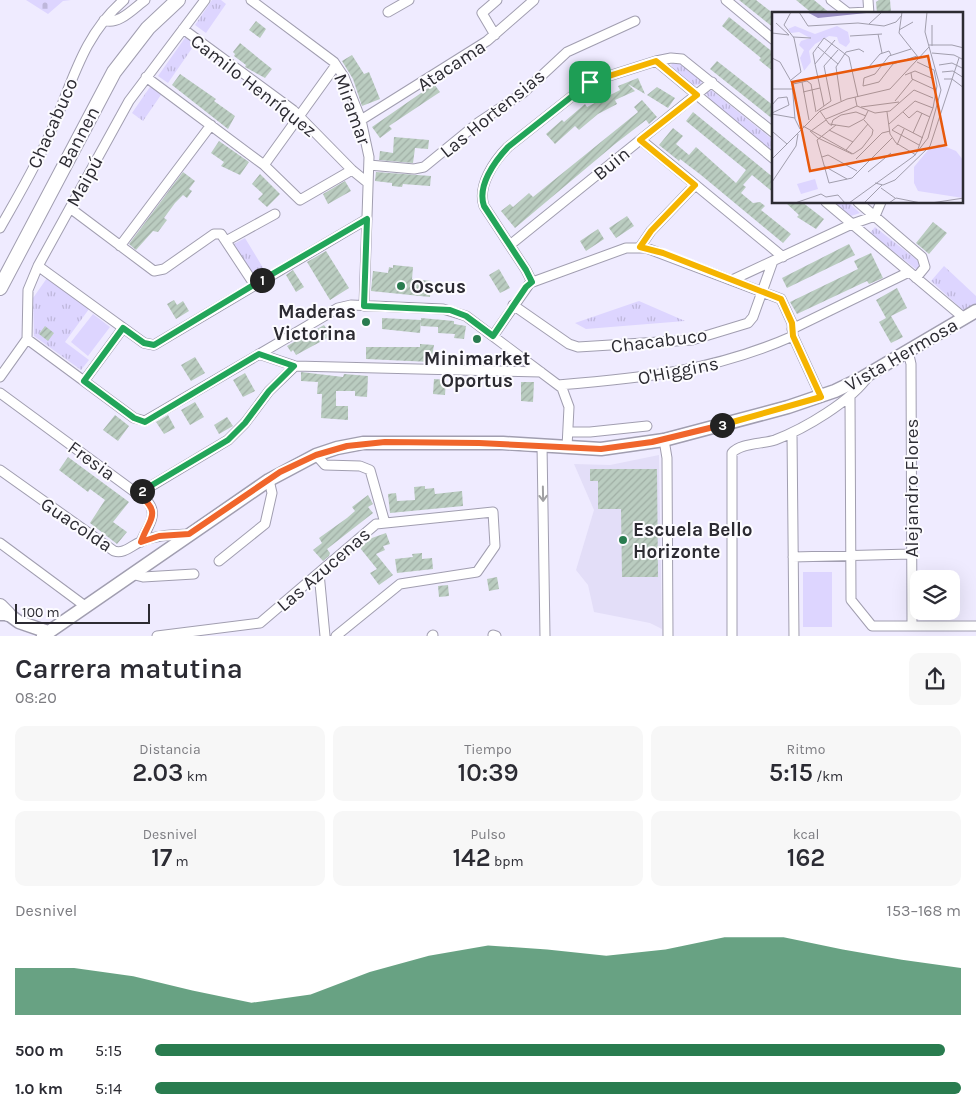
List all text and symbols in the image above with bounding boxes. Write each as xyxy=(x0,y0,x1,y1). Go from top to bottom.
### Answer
inset map xyxy=(772,12,964,204)
street label: Camilo Henríquez xyxy=(186,30,321,142)
street label: Atacama xyxy=(413,36,490,96)
pin xyxy=(569,61,611,103)
street label: Las Hortensias xyxy=(436,65,549,163)
icon: arrive xyxy=(576,68,604,96)
street label: Miramar xyxy=(329,71,375,148)
street label: Chacabuco xyxy=(23,75,83,172)
street label: Bannen xyxy=(54,103,104,172)
street label: Buin xyxy=(589,142,634,185)
street label: Maipú xyxy=(62,152,108,211)
pin: 1 xyxy=(250,268,274,292)
text: 1 xyxy=(260,272,265,289)
place label: Oscus xyxy=(411,276,466,298)
marker: Oscus xyxy=(395,280,407,292)
place label: Maderas Victorina xyxy=(273,301,356,345)
street label: Vista Hermosa xyxy=(841,314,962,396)
marker: Maderas Victorina xyxy=(360,316,372,328)
street label: Chacabuco xyxy=(610,324,709,358)
marker: Minimarket Oportus xyxy=(471,333,483,345)
place label: Minimarket Oportus xyxy=(424,348,530,392)
street label: O'Higgins xyxy=(636,352,720,390)
pin: 3 xyxy=(710,412,734,438)
text: 3 xyxy=(718,417,727,434)
street label: Alejandro Flores xyxy=(901,418,923,558)
street label: Fresia xyxy=(64,436,119,485)
pin: 2 xyxy=(130,478,154,504)
text: 2 xyxy=(138,483,147,500)
one-way arrow xyxy=(538,485,548,501)
street label: Guacolda xyxy=(37,493,116,557)
place label: Escuela Bello Horizonte xyxy=(633,519,753,563)
street label: Las Azucenas xyxy=(272,523,375,616)
marker: Escuela Bello Horizonte xyxy=(617,534,629,546)
map controls xyxy=(910,570,960,620)
button: layers xyxy=(910,570,960,620)
scale bar xyxy=(15,601,150,624)
text: 100 m xyxy=(22,604,60,621)
text: Carrera matutina xyxy=(15,652,243,685)
button: share xyxy=(909,653,961,705)
text: 08:20 xyxy=(15,688,57,707)
text: Distancia xyxy=(139,741,201,758)
text: Tiempo xyxy=(464,741,512,758)
text: Ritmo xyxy=(787,741,825,758)
text: 2.03 xyxy=(132,758,183,787)
text: 10:39 xyxy=(457,758,519,787)
text: 5:15 xyxy=(769,758,813,787)
text: km xyxy=(183,768,208,785)
text: /km xyxy=(813,768,843,785)
text: Desnivel xyxy=(143,826,197,843)
text: Pulso xyxy=(470,826,506,843)
text: kcal xyxy=(793,826,819,843)
text: 17 xyxy=(151,843,172,872)
text: 142 xyxy=(452,843,491,872)
text: 162 xyxy=(787,843,825,872)
text: m xyxy=(172,853,189,870)
text: bpm xyxy=(491,853,524,870)
text: Desnivel xyxy=(15,901,77,920)
text: 153–168 m xyxy=(887,901,961,920)
text: 500 m xyxy=(15,1041,64,1060)
text: 5:15 xyxy=(95,1041,122,1060)
text: 1.0 km xyxy=(15,1079,63,1098)
text: 5:14 xyxy=(95,1079,122,1098)

